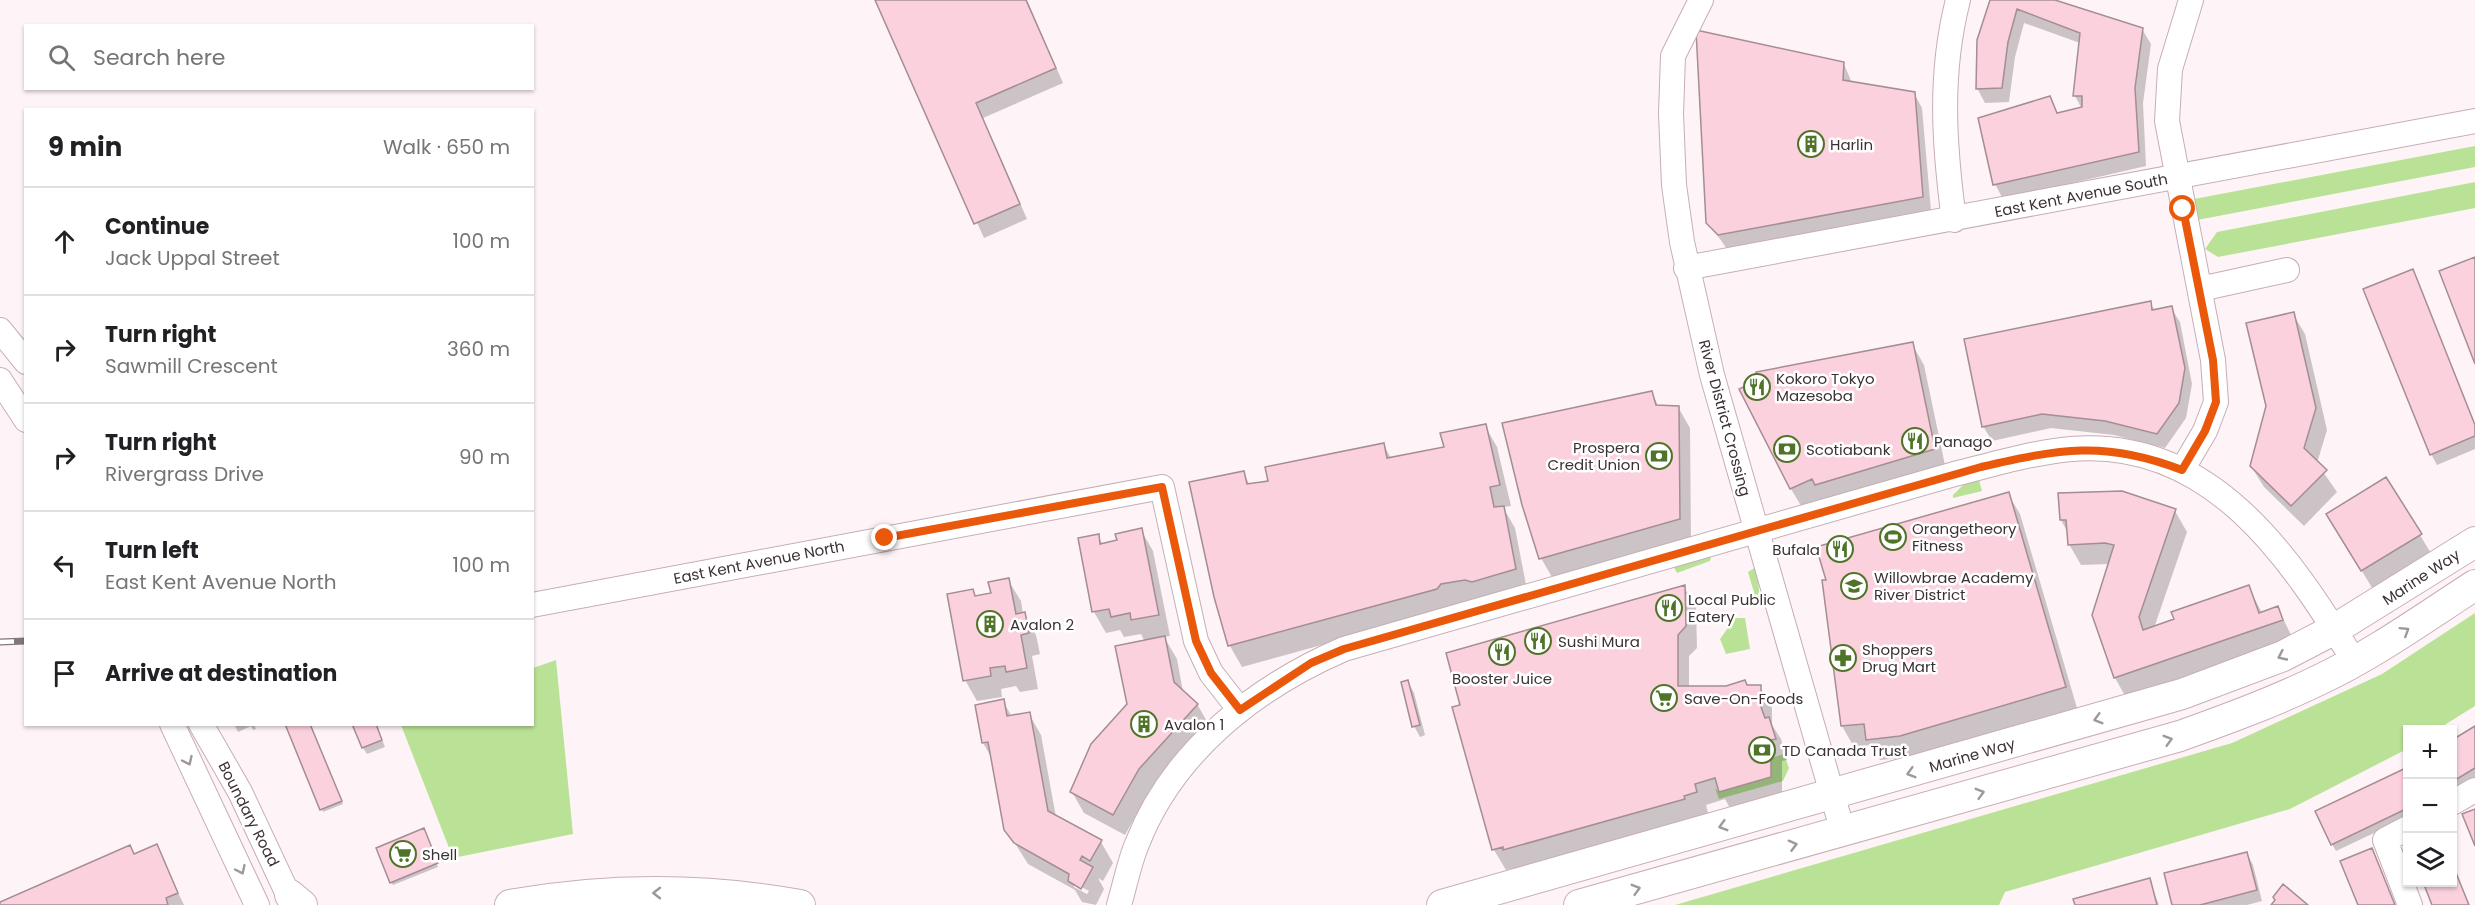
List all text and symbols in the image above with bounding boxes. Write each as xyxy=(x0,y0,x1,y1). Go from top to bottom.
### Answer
search box xyxy=(24,24,534,90)
icon: search xyxy=(45,41,78,74)
text: Search here xyxy=(93,42,226,73)
text: 9 min xyxy=(48,129,122,165)
building icon: Harlin xyxy=(1796,129,1826,159)
text: Walk · 650 m xyxy=(383,133,510,161)
place label: Harlin xyxy=(1830,134,1873,155)
street label: East Kent Avenue South xyxy=(1993,168,2169,222)
route start xyxy=(2169,195,2195,221)
text: Continue xyxy=(105,211,209,242)
icon: ahead xyxy=(48,225,81,258)
text: 100 m xyxy=(453,227,510,255)
text: Jack Uppal Street xyxy=(105,244,280,272)
text: Turn right xyxy=(105,319,216,350)
icon: right xyxy=(48,333,81,366)
text: 360 m xyxy=(447,335,510,363)
street label: River District Crossing xyxy=(1694,337,1756,499)
text: Sawmill Crescent xyxy=(105,352,278,380)
place label: Kokoro Tokyo Mazesoba xyxy=(1776,368,1875,406)
restaurant icon: Kokoro Tokyo Mazesoba xyxy=(1742,372,1772,402)
restaurant icon: Panago xyxy=(1900,426,1930,456)
text: Turn right xyxy=(105,427,216,458)
place label: Panago xyxy=(1934,431,1992,452)
bank icon: Scotiabank xyxy=(1772,434,1802,464)
place label: Prospera Credit Union xyxy=(1548,437,1640,475)
place label: Scotiabank xyxy=(1806,439,1891,460)
icon: right xyxy=(48,441,81,474)
bank icon: Prospera Credit Union xyxy=(1644,441,1674,471)
text: 90 m xyxy=(459,443,510,471)
text: Rivergrass Drive xyxy=(105,460,264,488)
place label: Orangetheory Fitness xyxy=(1912,518,2017,556)
sports icon: Orangetheory Fitness xyxy=(1878,522,1908,552)
route end xyxy=(871,524,897,550)
restaurant icon: Bufala xyxy=(1825,534,1855,564)
text: Turn left xyxy=(105,535,199,566)
street label: East Kent Avenue North xyxy=(672,535,846,589)
place label: Bufala xyxy=(1772,539,1820,560)
street label: Marine Way xyxy=(2378,544,2464,610)
icon: left xyxy=(48,549,81,582)
text: 100 m xyxy=(453,551,510,579)
place label: Willowbrae Academy River District xyxy=(1874,567,2034,605)
text: East Kent Avenue North xyxy=(105,568,336,596)
school or university icon: Willowbrae Academy River District xyxy=(1839,571,1869,601)
place label: Local Public Eatery xyxy=(1688,589,1776,627)
restaurant icon: Local Public Eatery xyxy=(1654,593,1684,623)
building icon: Avalon 2 xyxy=(975,609,1005,639)
place label: Avalon 2 xyxy=(1010,614,1074,635)
restaurant icon: Sushi Mura xyxy=(1523,626,1553,656)
one-way arrow xyxy=(2398,627,2409,638)
place label: Sushi Mura xyxy=(1558,631,1640,652)
restaurant icon: Booster Juice xyxy=(1487,637,1517,667)
place label: Shoppers Drug Mart xyxy=(1862,639,1936,677)
pharmacy icon: Shoppers Drug Mart xyxy=(1828,643,1858,673)
one-way arrow xyxy=(2278,648,2289,660)
icon: arrive xyxy=(48,657,81,690)
text: Arrive at destination xyxy=(105,658,337,689)
place label: Booster Juice xyxy=(1452,668,1552,689)
supermarket icon: Save-On-Foods xyxy=(1649,683,1679,713)
place label: Save-On-Foods xyxy=(1684,688,1803,709)
building icon: Avalon 1 xyxy=(1129,709,1159,739)
one-way arrow xyxy=(2093,711,2103,724)
place label: Avalon 1 xyxy=(1164,714,1224,735)
map controls xyxy=(2403,725,2457,887)
button: + xyxy=(2403,725,2457,779)
street label: Marine Way xyxy=(1927,733,2018,777)
one-way arrow xyxy=(2163,734,2173,747)
bank icon: TD Canada Trust xyxy=(1747,735,1777,765)
place label: TD Canada Trust xyxy=(1782,740,1907,761)
one-way arrow xyxy=(181,754,193,765)
street label: Boundary Road xyxy=(213,758,285,870)
one-way arrow xyxy=(1906,766,1917,778)
button: − xyxy=(2403,779,2457,833)
one-way arrow xyxy=(1974,788,1985,800)
one-way arrow xyxy=(1718,819,1729,831)
button: layers xyxy=(2403,833,2457,887)
supermarket icon: Shell xyxy=(388,839,418,869)
one-way arrow xyxy=(1788,840,1798,853)
place label: Shell xyxy=(422,844,457,865)
one-way arrow xyxy=(234,864,246,875)
one-way arrow xyxy=(1630,884,1640,896)
one-way arrow xyxy=(652,886,661,899)

